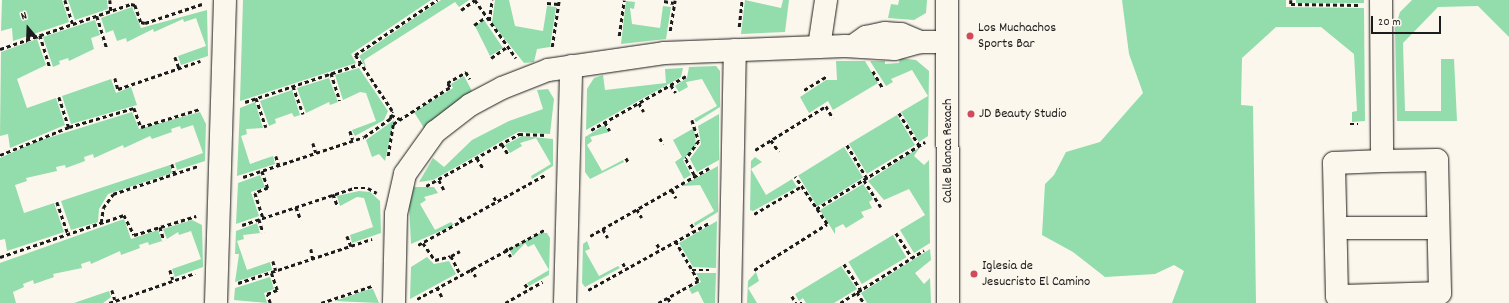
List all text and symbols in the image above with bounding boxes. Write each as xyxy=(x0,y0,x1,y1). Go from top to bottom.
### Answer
north arrow xyxy=(8,8,48,48)
text: N xyxy=(19,8,29,25)
scale bar xyxy=(1373,8,1443,34)
text: 20 m xyxy=(1378,14,1401,31)
place label: Los Muchachos Sports Bar xyxy=(978,20,1056,52)
marker: Los Muchachos Sports Bar xyxy=(965,31,975,41)
street label: Calle Blanca Rexach xyxy=(940,99,956,203)
place label: JD Beauty Studio xyxy=(979,106,1067,122)
marker: JD Beauty Studio xyxy=(966,109,976,119)
place label: Iglesia de Jesucristo El Camino xyxy=(982,258,1090,290)
marker: Iglesia de Jesucristo El Camino xyxy=(969,269,979,279)

